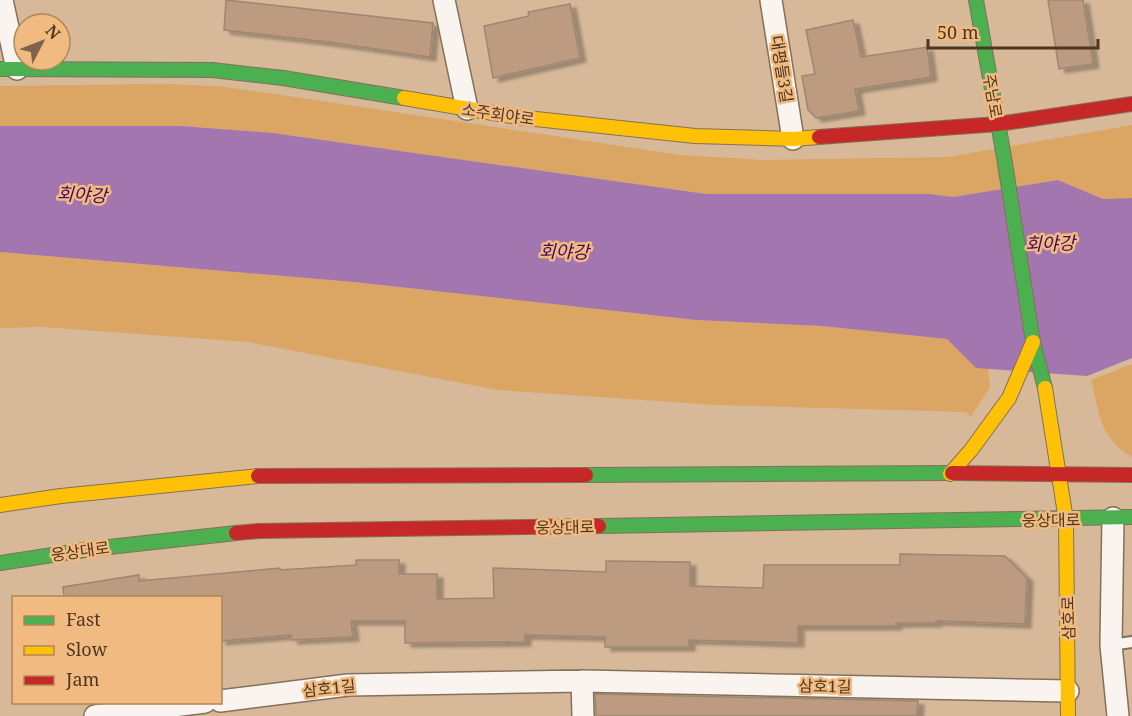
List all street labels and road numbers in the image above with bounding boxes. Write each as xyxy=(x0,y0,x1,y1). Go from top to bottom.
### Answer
street label: 대평들3길 xyxy=(766,34,798,104)
street label: 주남로 xyxy=(978,72,1008,120)
street label: 소주회야로 xyxy=(460,98,536,130)
street label: 웅상대로 xyxy=(1021,508,1081,532)
street label: 웅상대로 xyxy=(535,515,595,539)
street label: 웅상대로 xyxy=(49,536,111,566)
street label: 삼호로 xyxy=(1057,595,1079,640)
street label: 삼호1길 xyxy=(301,674,357,702)
street label: 삼호1길 xyxy=(798,675,852,697)

